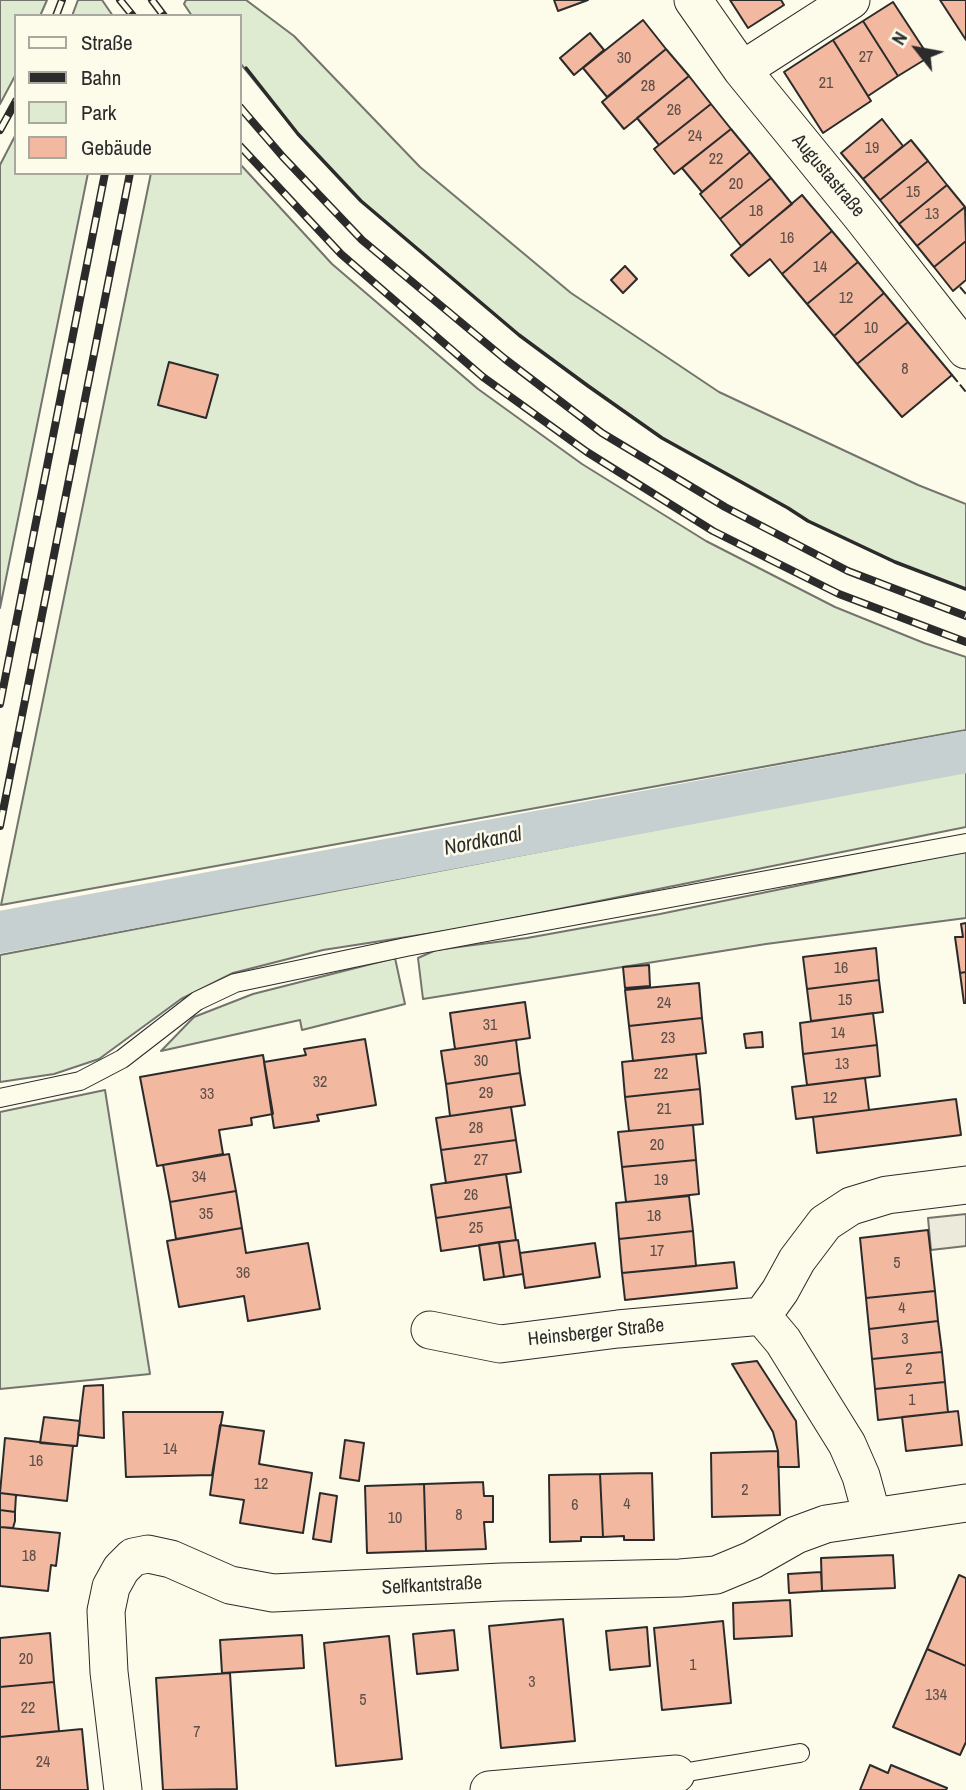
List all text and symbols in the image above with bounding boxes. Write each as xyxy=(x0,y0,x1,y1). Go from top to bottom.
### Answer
legend xyxy=(14,14,242,175)
north arrow xyxy=(882,14,952,84)
text: N xyxy=(885,27,913,50)
text: Straße xyxy=(81,28,133,57)
house number: 27 xyxy=(859,48,873,68)
house number: 30 xyxy=(617,49,631,69)
text: Bahn xyxy=(81,63,121,92)
house number: 21 xyxy=(819,74,833,94)
house number: 28 xyxy=(641,77,655,97)
text: Park xyxy=(81,98,116,127)
house number: 26 xyxy=(667,101,681,121)
house number: 24 xyxy=(688,127,702,147)
street label: Augustastraße xyxy=(787,130,869,222)
text: Gebäude xyxy=(81,133,152,162)
house number: 19 xyxy=(865,139,879,159)
house number: 22 xyxy=(709,150,723,170)
house number: 20 xyxy=(729,175,743,195)
house number: 15 xyxy=(906,183,920,203)
house number: 18 xyxy=(749,202,763,222)
house number: 13 xyxy=(925,205,939,225)
house number: 16 xyxy=(780,229,794,249)
house number: 14 xyxy=(813,258,827,278)
house number: 12 xyxy=(839,289,853,309)
house number: 10 xyxy=(864,319,878,339)
house number: 8 xyxy=(901,360,909,380)
water label: Nordkanal xyxy=(442,822,524,862)
house number: 16 xyxy=(834,959,848,979)
house number: 15 xyxy=(838,991,852,1011)
house number: 24 xyxy=(657,994,671,1014)
house number: 31 xyxy=(483,1016,497,1036)
house number: 14 xyxy=(831,1024,845,1044)
house number: 23 xyxy=(661,1029,675,1049)
house number: 30 xyxy=(474,1052,488,1072)
house number: 13 xyxy=(835,1055,849,1075)
house number: 22 xyxy=(654,1065,668,1085)
house number: 32 xyxy=(313,1073,327,1093)
house number: 29 xyxy=(479,1084,493,1104)
house number: 33 xyxy=(200,1085,214,1105)
house number: 12 xyxy=(823,1089,837,1109)
house number: 21 xyxy=(657,1100,671,1120)
house number: 28 xyxy=(469,1119,483,1139)
house number: 20 xyxy=(650,1136,664,1156)
house number: 27 xyxy=(474,1151,488,1171)
house number: 34 xyxy=(192,1168,206,1188)
house number: 19 xyxy=(654,1171,668,1191)
house number: 26 xyxy=(464,1186,478,1206)
house number: 35 xyxy=(199,1205,213,1225)
house number: 18 xyxy=(647,1207,661,1227)
house number: 25 xyxy=(469,1219,483,1239)
house number: 17 xyxy=(650,1242,664,1262)
house number: 5 xyxy=(893,1254,901,1274)
house number: 36 xyxy=(236,1264,250,1284)
house number: 4 xyxy=(898,1299,906,1319)
street label: Heinsberger Straße xyxy=(527,1315,665,1351)
house number: 3 xyxy=(901,1330,909,1350)
house number: 2 xyxy=(905,1360,913,1380)
house number: 1 xyxy=(908,1391,916,1411)
house number: 14 xyxy=(163,1440,177,1460)
house number: 16 xyxy=(29,1452,43,1472)
house number: 12 xyxy=(254,1475,268,1495)
house number: 2 xyxy=(741,1481,749,1501)
house number: 4 xyxy=(623,1495,631,1515)
house number: 6 xyxy=(571,1496,579,1516)
house number: 8 xyxy=(455,1506,463,1526)
house number: 10 xyxy=(388,1509,402,1529)
house number: 18 xyxy=(22,1547,36,1567)
street label: Selfkantstraße xyxy=(381,1572,483,1600)
house number: 20 xyxy=(19,1650,33,1670)
house number: 1 xyxy=(689,1656,697,1676)
house number: 3 xyxy=(528,1673,536,1693)
house number: 134 xyxy=(925,1686,947,1706)
house number: 5 xyxy=(359,1691,367,1711)
house number: 22 xyxy=(21,1699,35,1719)
house number: 7 xyxy=(193,1723,201,1743)
house number: 24 xyxy=(36,1753,50,1773)

